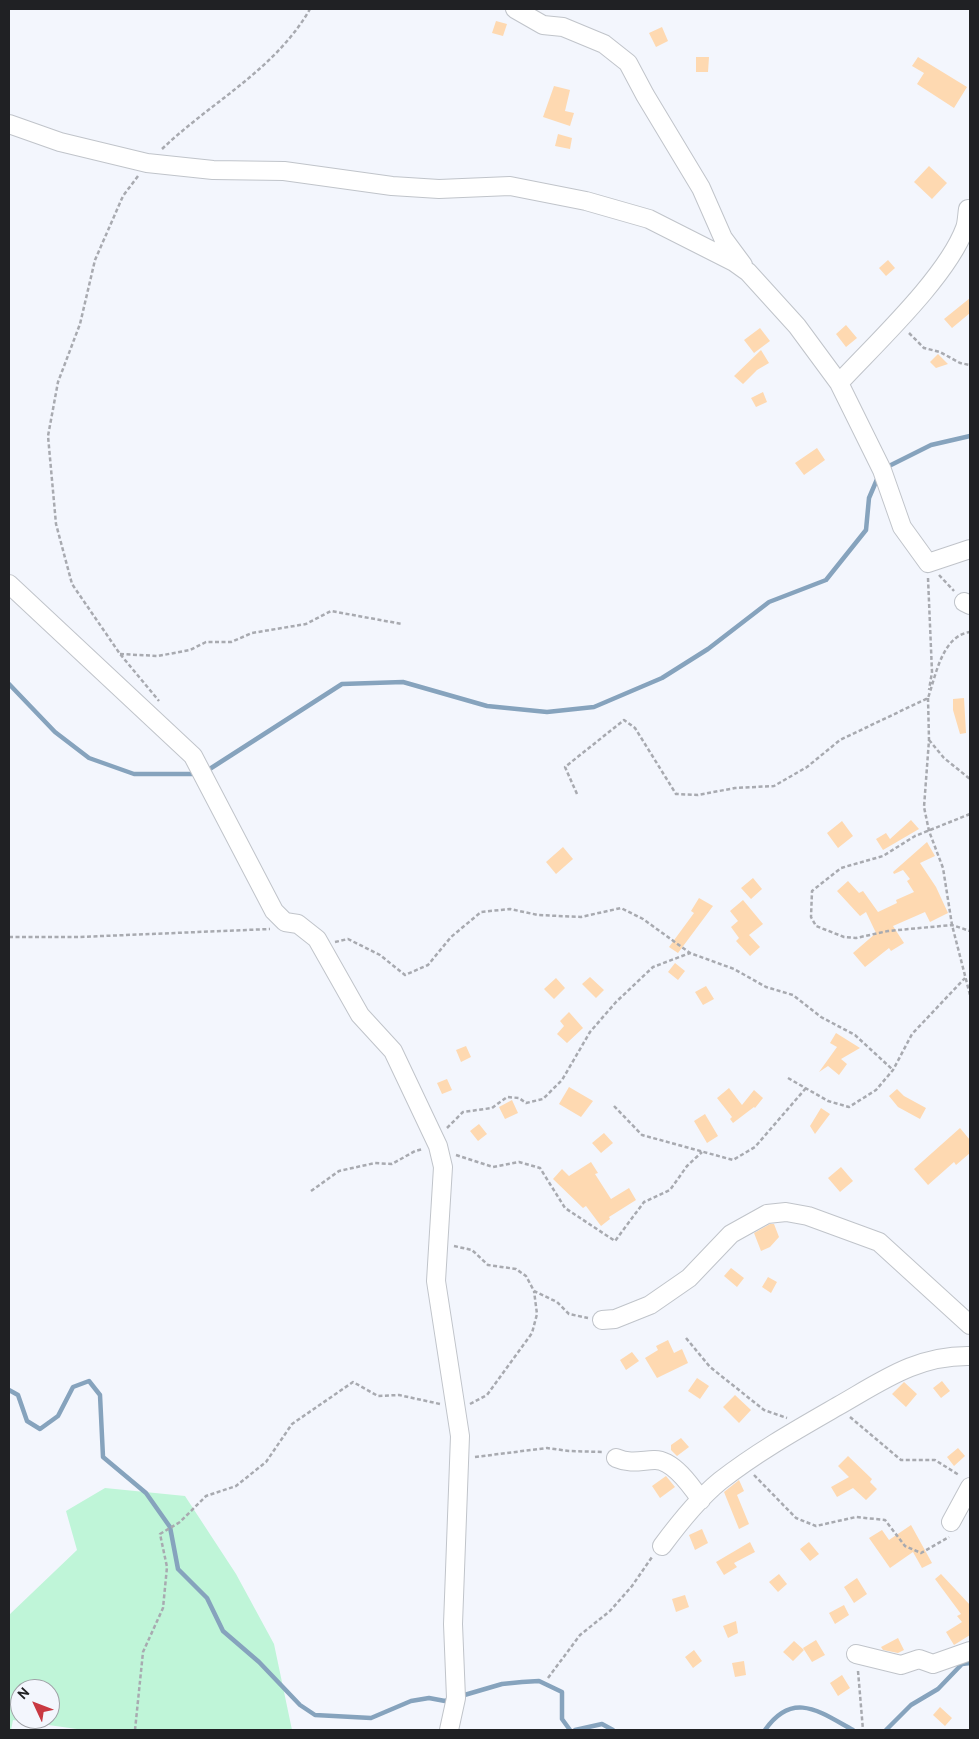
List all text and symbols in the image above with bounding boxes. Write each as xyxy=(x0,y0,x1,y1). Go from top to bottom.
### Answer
north arrow xyxy=(10,1679,60,1729)
text: N xyxy=(15,1685,34,1704)

